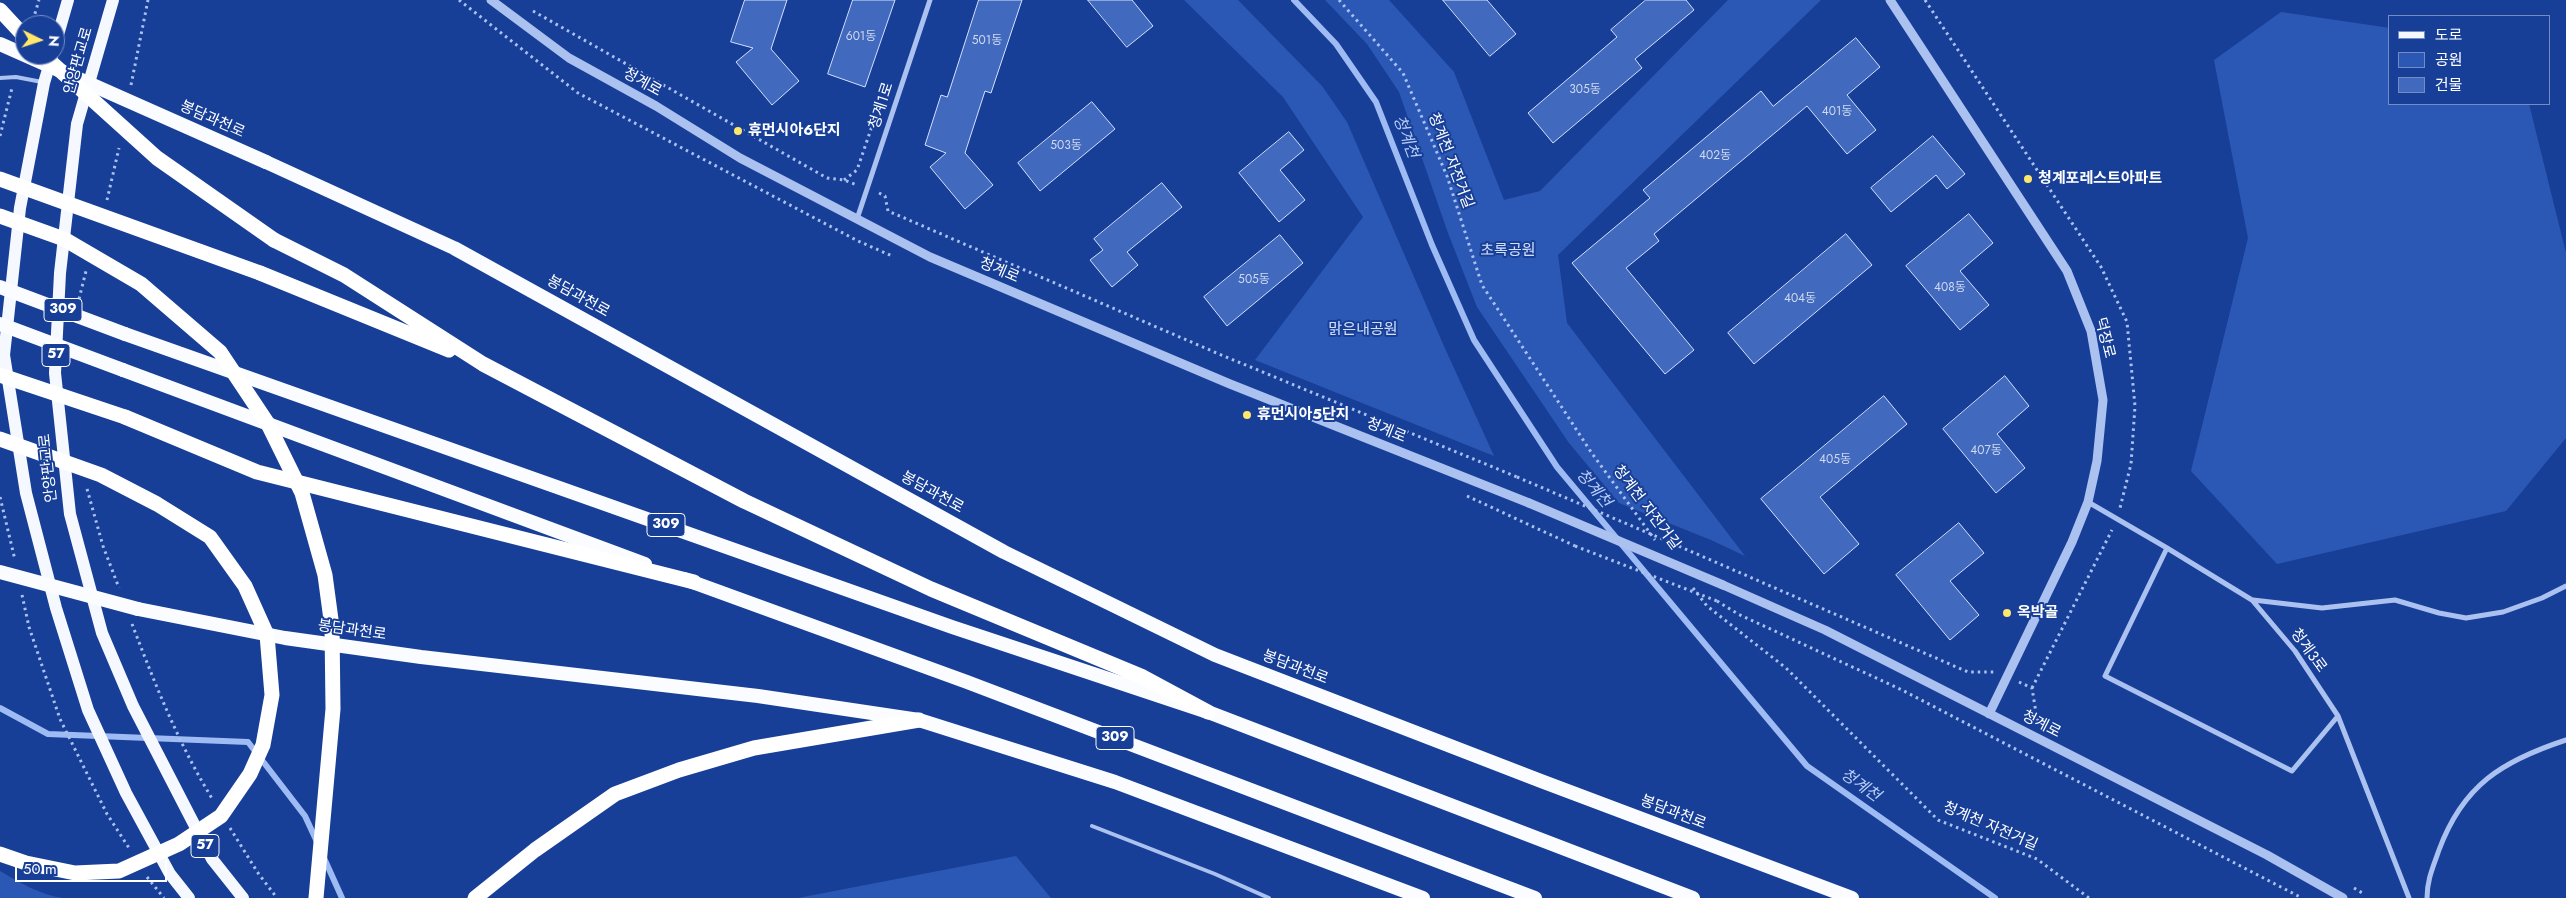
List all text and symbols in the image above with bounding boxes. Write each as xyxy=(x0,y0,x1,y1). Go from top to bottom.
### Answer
north arrow xyxy=(15,15,65,65)
legend xyxy=(2388,15,2551,105)
text: 도로 xyxy=(2435,24,2463,46)
street label: 안양판교로 xyxy=(61,25,97,97)
house number: 601동 xyxy=(846,30,876,44)
house number: 501동 xyxy=(972,34,1002,48)
text: N xyxy=(44,35,64,47)
text: 공원 xyxy=(2435,49,2463,71)
street label: 청계로 xyxy=(620,65,664,101)
text: 건물 xyxy=(2435,74,2463,96)
street label: 청계1로 xyxy=(866,80,898,132)
house number: 305동 xyxy=(1569,83,1601,97)
street label: 봉담과천로 xyxy=(177,98,247,142)
house number: 401동 xyxy=(1822,105,1852,119)
street label: 청계천 자전거길 xyxy=(1423,111,1477,211)
water label: 청계천 xyxy=(1388,113,1422,161)
place label: 휴먼시아6단지 xyxy=(748,122,841,140)
marker: 휴먼시아6단지 xyxy=(732,125,744,137)
house number: 503동 xyxy=(1050,139,1082,153)
house number: 402동 xyxy=(1699,149,1731,163)
place label: 청계포레스트아파트 xyxy=(2038,170,2162,188)
marker: 청계포레스트아파트 xyxy=(2022,173,2034,185)
park label: 초록공원 xyxy=(1480,242,1536,260)
street label: 청계로 xyxy=(976,255,1022,287)
street label: 봉담과천로 xyxy=(543,272,613,322)
house number: 505동 xyxy=(1238,273,1270,287)
house number: 408동 xyxy=(1934,281,1966,295)
house number: 404동 xyxy=(1784,292,1816,306)
road number: 309 xyxy=(44,298,82,322)
street label: 덕장로 xyxy=(2090,316,2118,360)
park label: 맑은내공원 xyxy=(1329,321,1397,339)
road number: 57 xyxy=(42,344,70,366)
place label: 휴먼시아5단지 xyxy=(1257,406,1349,424)
marker: 휴먼시아5단지 xyxy=(1241,409,1253,421)
street label: 청계로 xyxy=(1363,415,1409,447)
street label: 안양판교로 xyxy=(36,433,62,503)
house number: 407동 xyxy=(1970,444,2002,458)
house number: 405동 xyxy=(1819,453,1851,467)
street label: 청계천 자전거길 xyxy=(1608,462,1684,554)
water label: 청계천 xyxy=(1571,466,1615,512)
street label: 봉담과천로 xyxy=(897,468,967,518)
road number: 309 xyxy=(647,514,685,536)
place label: 옥박골 xyxy=(2017,604,2058,622)
marker: 옥박골 xyxy=(2001,607,2013,619)
street label: 봉담과천로 xyxy=(317,617,387,645)
street label: 청계3로 xyxy=(2286,626,2330,676)
street label: 봉담과천로 xyxy=(1260,647,1330,689)
street label: 청계로 xyxy=(2018,708,2064,742)
road number: 309 xyxy=(1096,726,1134,750)
water label: 청계천 xyxy=(1836,765,1884,807)
street label: 봉담과천로 xyxy=(1638,792,1708,834)
street label: 청계천 자전거길 xyxy=(1940,799,2040,855)
road number: 57 xyxy=(191,834,219,858)
scale bar xyxy=(18,850,170,882)
text: 50 m xyxy=(23,858,57,880)

